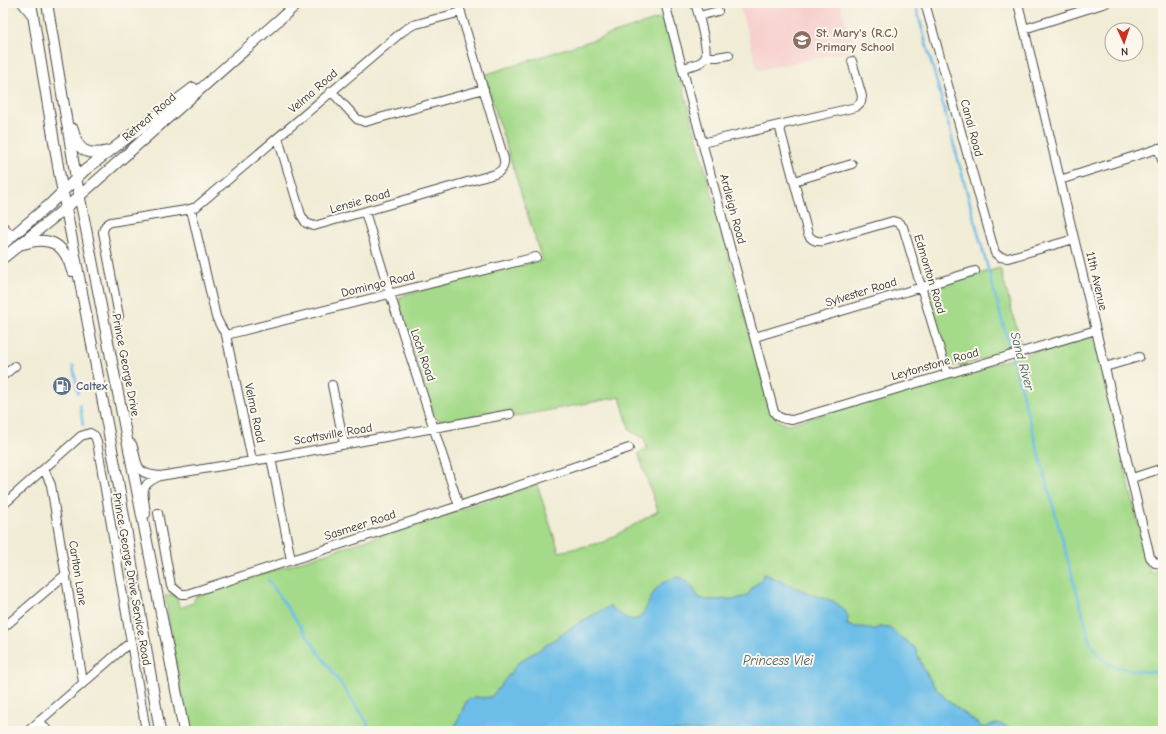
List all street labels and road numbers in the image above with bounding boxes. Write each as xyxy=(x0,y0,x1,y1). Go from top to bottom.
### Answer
street label: Velma Road xyxy=(286,66,340,116)
street label: Retreat Road xyxy=(119,90,179,144)
street label: Canal Road xyxy=(958,98,986,158)
street label: Ardleigh Road xyxy=(717,173,749,245)
street label: Lensie Road xyxy=(328,186,392,216)
street label: Edmonton Road xyxy=(911,233,949,315)
street label: 11th Avenue xyxy=(1083,250,1111,312)
street label: Domingo Road xyxy=(340,268,416,300)
street label: Sylvester Road xyxy=(823,274,899,310)
street label: Prince George Drive xyxy=(109,313,143,417)
street label: Loch Road xyxy=(408,327,438,383)
street label: Leytonstone Road xyxy=(890,345,980,383)
street label: Velma Road xyxy=(242,382,268,444)
street label: Scottsville Road xyxy=(293,420,373,448)
street label: Prince George Drive Service Road xyxy=(110,492,154,666)
street label: Sasmeer Road xyxy=(322,507,398,543)
street label: Carlton Lane xyxy=(66,539,90,607)

